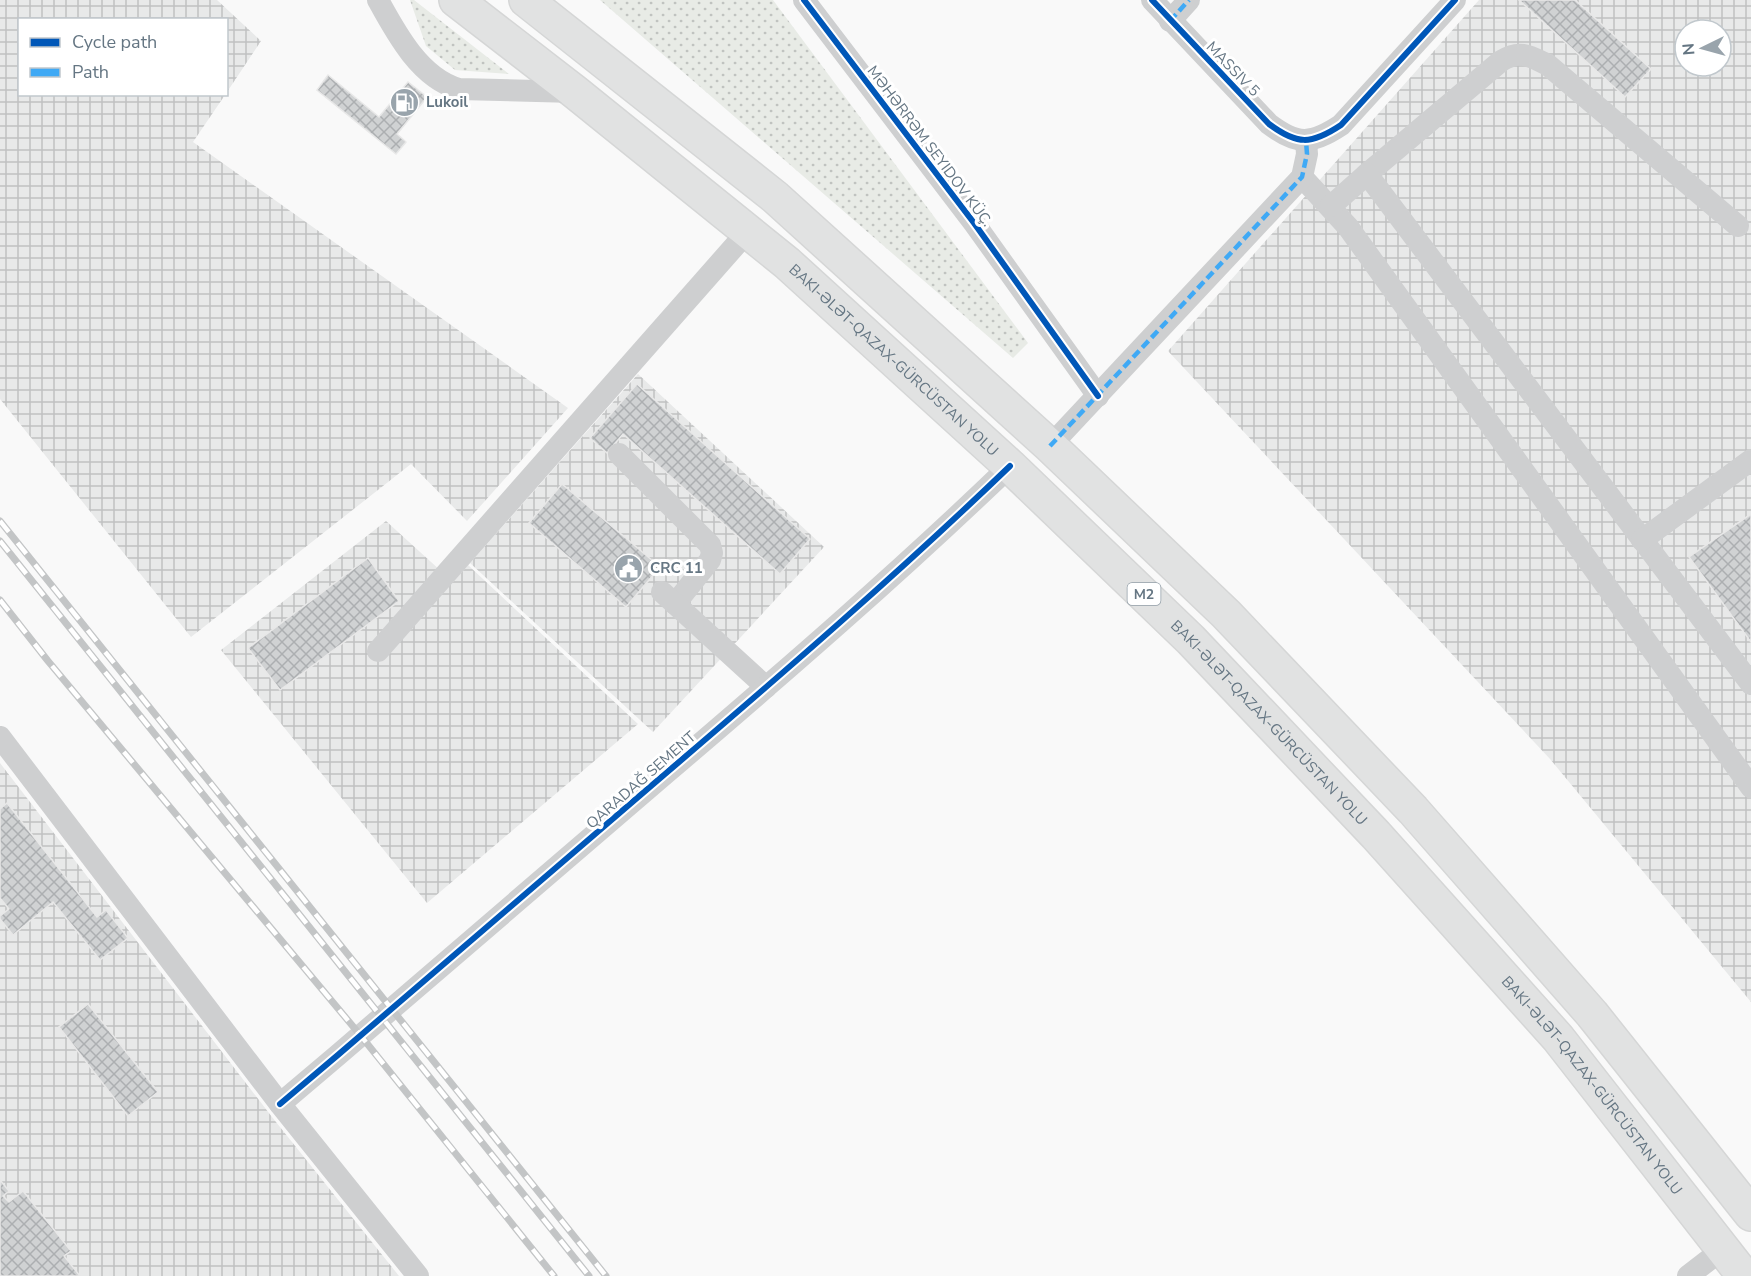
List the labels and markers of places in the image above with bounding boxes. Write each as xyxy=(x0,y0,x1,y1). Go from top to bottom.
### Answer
fuel station icon: Lukoil xyxy=(389,86,421,118)
place label: Lukoil xyxy=(426,92,468,112)
public building icon: CRC 11 xyxy=(613,552,645,584)
place label: CRC 11 xyxy=(650,558,703,578)

